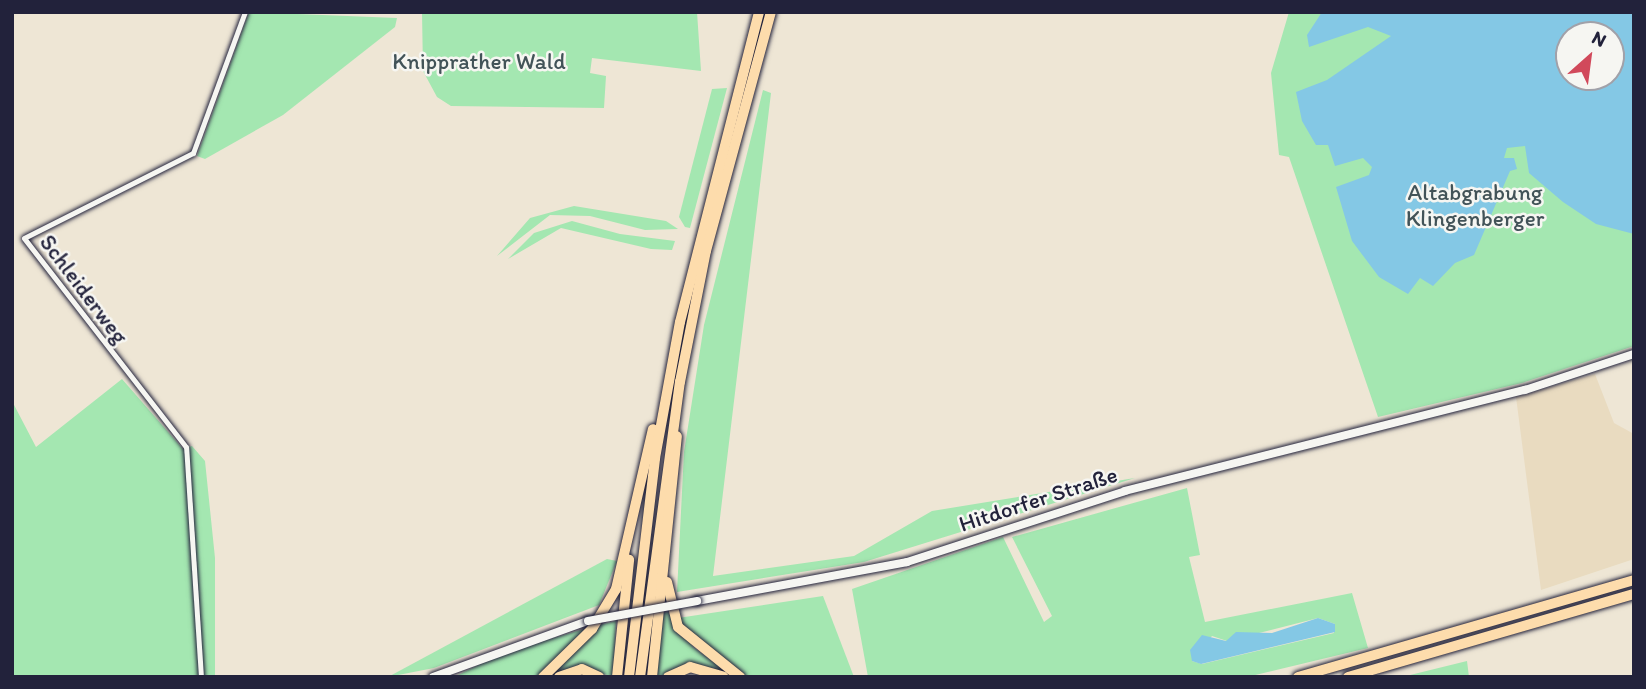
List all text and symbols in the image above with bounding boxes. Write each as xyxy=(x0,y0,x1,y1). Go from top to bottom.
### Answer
north arrow xyxy=(1555,21,1625,91)
text: N xyxy=(1588,26,1610,52)
park label: Knipprather Wald xyxy=(392,47,566,75)
park label: Altabgrabung Klingenberger xyxy=(1406,178,1544,232)
street label: Schleiderweg xyxy=(34,229,134,349)
street label: Hitdorfer Straße xyxy=(956,460,1120,538)

